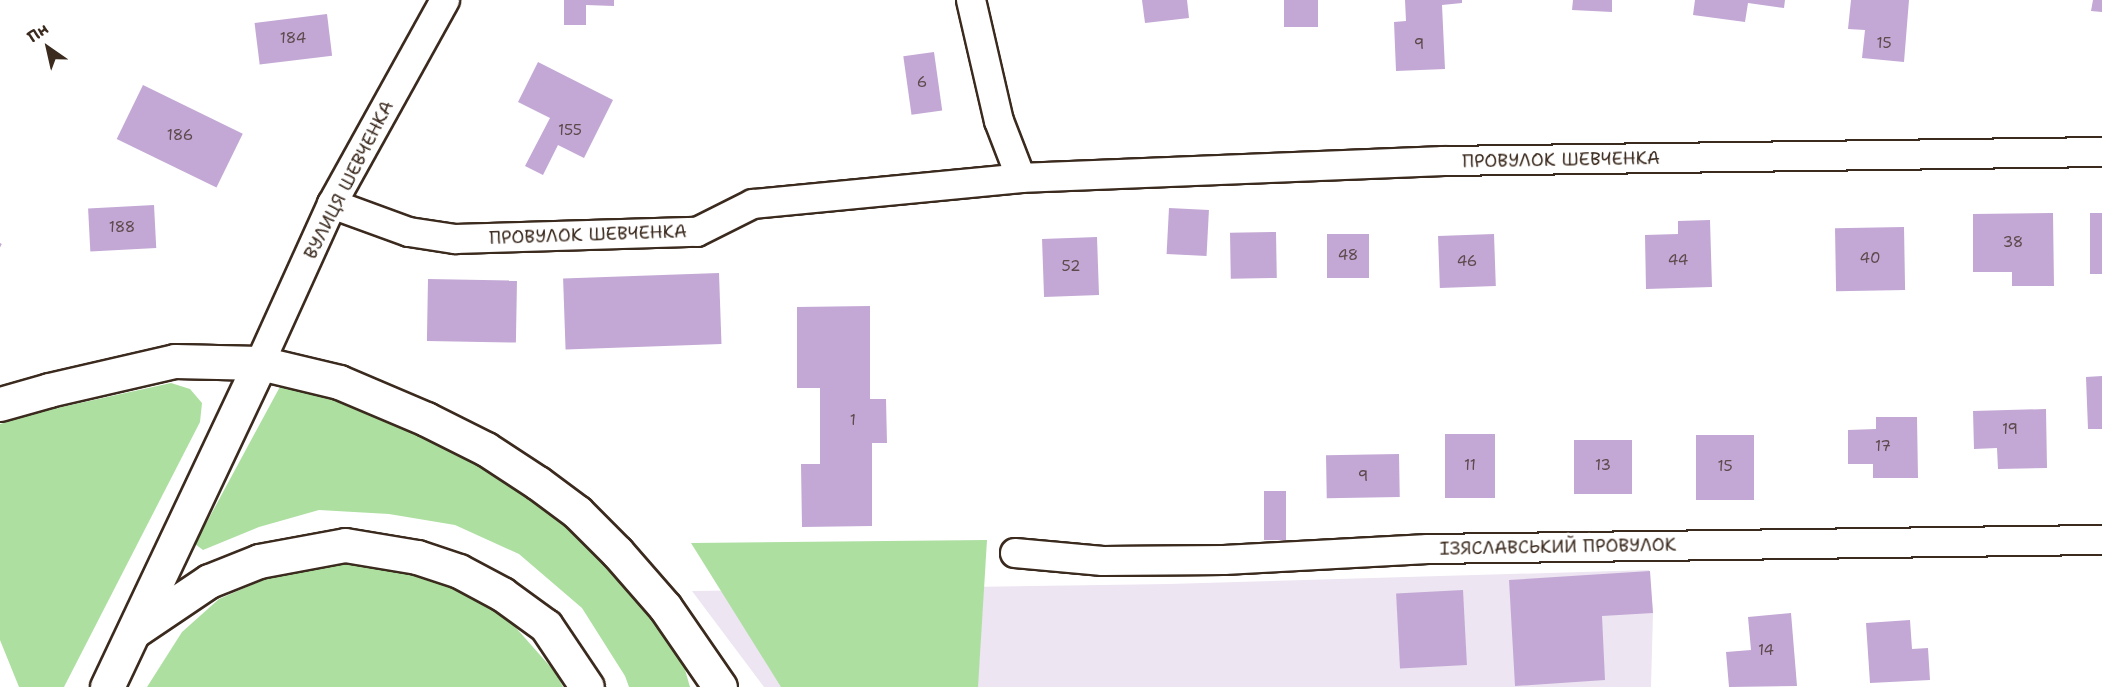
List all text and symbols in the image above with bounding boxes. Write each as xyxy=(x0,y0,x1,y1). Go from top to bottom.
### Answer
north arrow xyxy=(18,18,78,78)
text: Пн xyxy=(23,18,52,47)
house number: 184 xyxy=(280,30,306,48)
house number: 15 xyxy=(1876,35,1892,53)
house number: 9 xyxy=(1414,36,1424,54)
house number: 6 xyxy=(917,74,927,92)
street label: ВУЛИЦЯ ШЕВЧЕНКА xyxy=(300,97,398,263)
house number: 155 xyxy=(558,122,582,140)
house number: 186 xyxy=(167,127,193,145)
street label: ПРОВУЛОК ШЕВЧЕНКА xyxy=(1462,147,1660,173)
house number: 188 xyxy=(109,219,135,237)
street label: ПРОВУЛОК ШЕВЧЕНКА xyxy=(489,221,687,249)
house number: 38 xyxy=(2003,234,2023,252)
house number: 48 xyxy=(1338,247,1358,265)
house number: 40 xyxy=(1860,250,1880,268)
house number: 44 xyxy=(1668,252,1688,270)
house number: 46 xyxy=(1457,253,1477,271)
house number: 52 xyxy=(1062,258,1080,276)
house number: 1 xyxy=(850,412,856,430)
house number: 19 xyxy=(2002,421,2018,439)
house number: 17 xyxy=(1875,438,1891,456)
house number: 11 xyxy=(1464,457,1476,475)
house number: 13 xyxy=(1595,457,1611,475)
house number: 15 xyxy=(1717,458,1733,476)
house number: 9 xyxy=(1358,468,1368,486)
street label: ІЗЯСЛАВСЬКИЙ ПРОВУЛОК xyxy=(1440,534,1676,560)
house number: 14 xyxy=(1758,642,1774,660)

